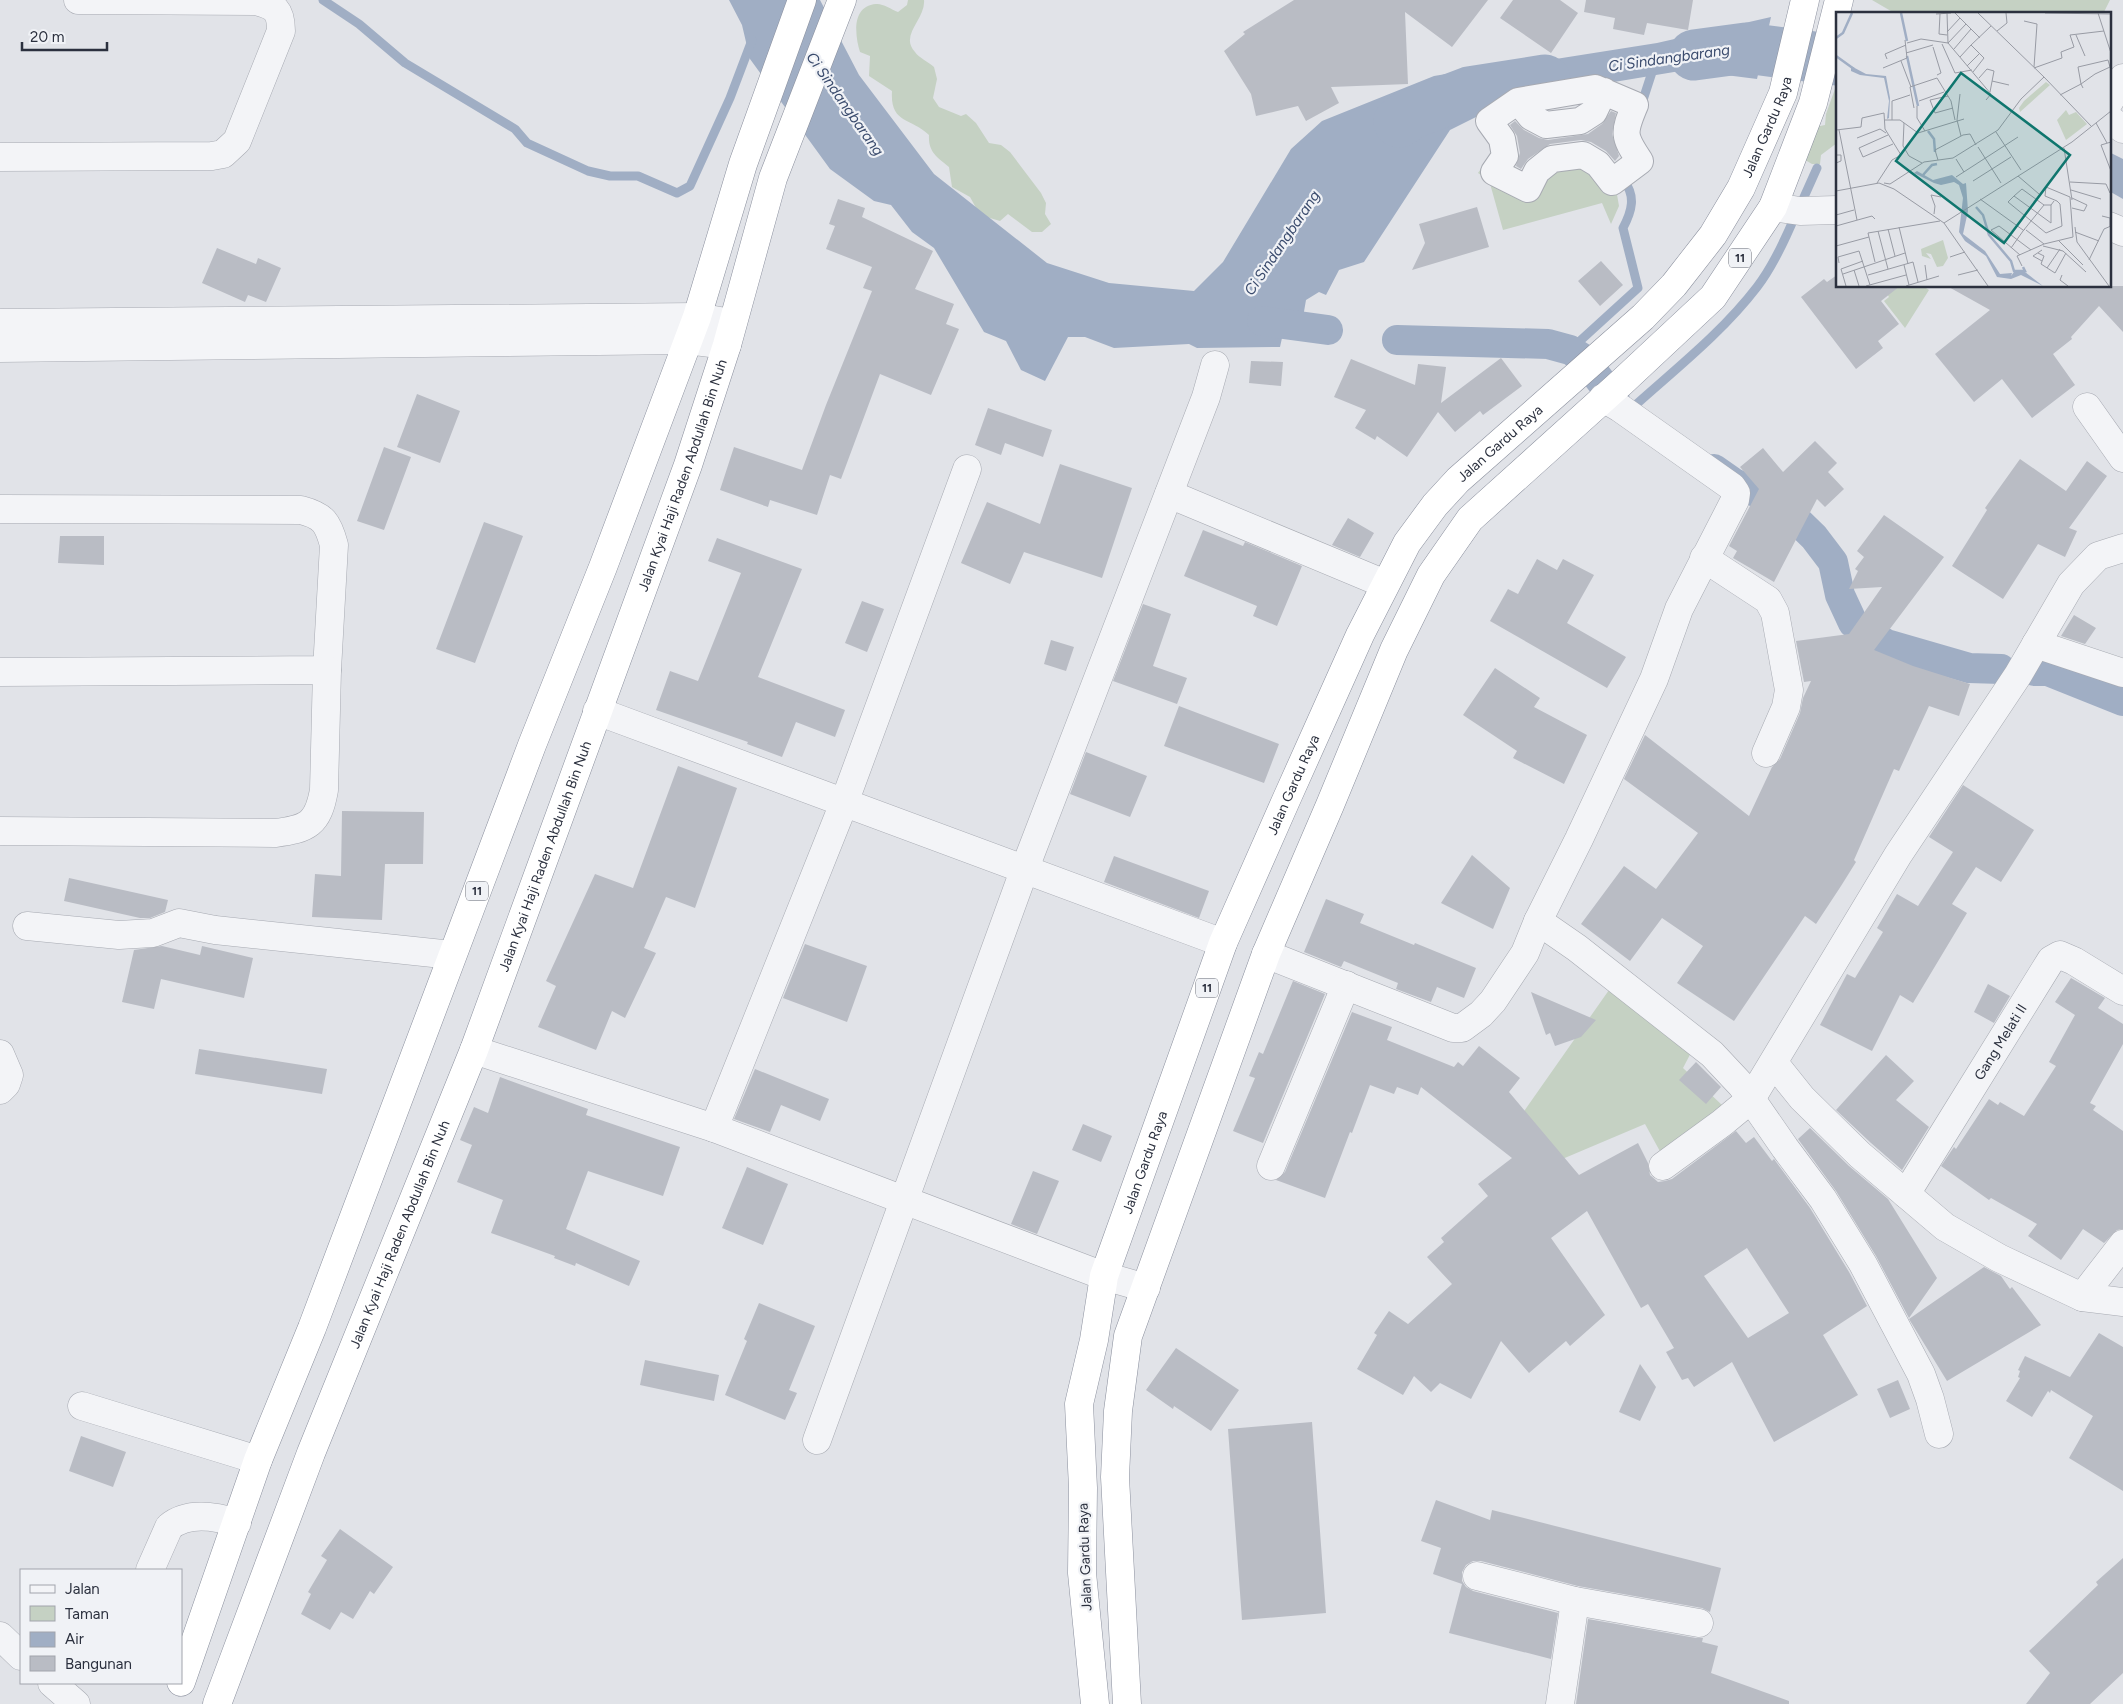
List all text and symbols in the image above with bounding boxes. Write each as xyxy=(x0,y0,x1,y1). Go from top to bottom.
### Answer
inset map xyxy=(1836,12,2110,288)
scale bar xyxy=(22,20,108,52)
text: 20 m xyxy=(30,28,64,46)
water label: Ci Sindangbarang xyxy=(1607,41,1731,75)
water label: Ci Sindangbarang xyxy=(802,49,888,160)
street label: Jalan Gardu Raya xyxy=(1738,75,1795,180)
water label: Ci Sindangbarang xyxy=(1240,187,1324,299)
road number: 11 xyxy=(1729,248,1751,268)
street label: Jalan Kyai Haji Raden Abdullah Bin Nuh xyxy=(634,357,730,594)
street label: Jalan Gardu Raya xyxy=(1454,401,1546,485)
street label: Jalan Gardu Raya xyxy=(1263,732,1323,837)
street label: Jalan Kyai Haji Raden Abdullah Bin Nuh xyxy=(495,738,595,974)
road number: 11 xyxy=(466,881,488,900)
road number: 11 xyxy=(1196,978,1218,998)
street label: Gang Melati II xyxy=(1970,1001,2030,1083)
street label: Jalan Gardu Raya xyxy=(1118,1109,1171,1216)
street label: Jalan Kyai Haji Raden Abdullah Bin Nuh xyxy=(346,1118,453,1351)
street label: Jalan Gardu Raya xyxy=(1075,1503,1095,1611)
legend xyxy=(20,1569,182,1684)
text: Jalan xyxy=(65,1580,100,1598)
text: Taman xyxy=(65,1605,109,1623)
text: Air xyxy=(65,1630,84,1648)
text: Bangunan xyxy=(65,1655,132,1673)

